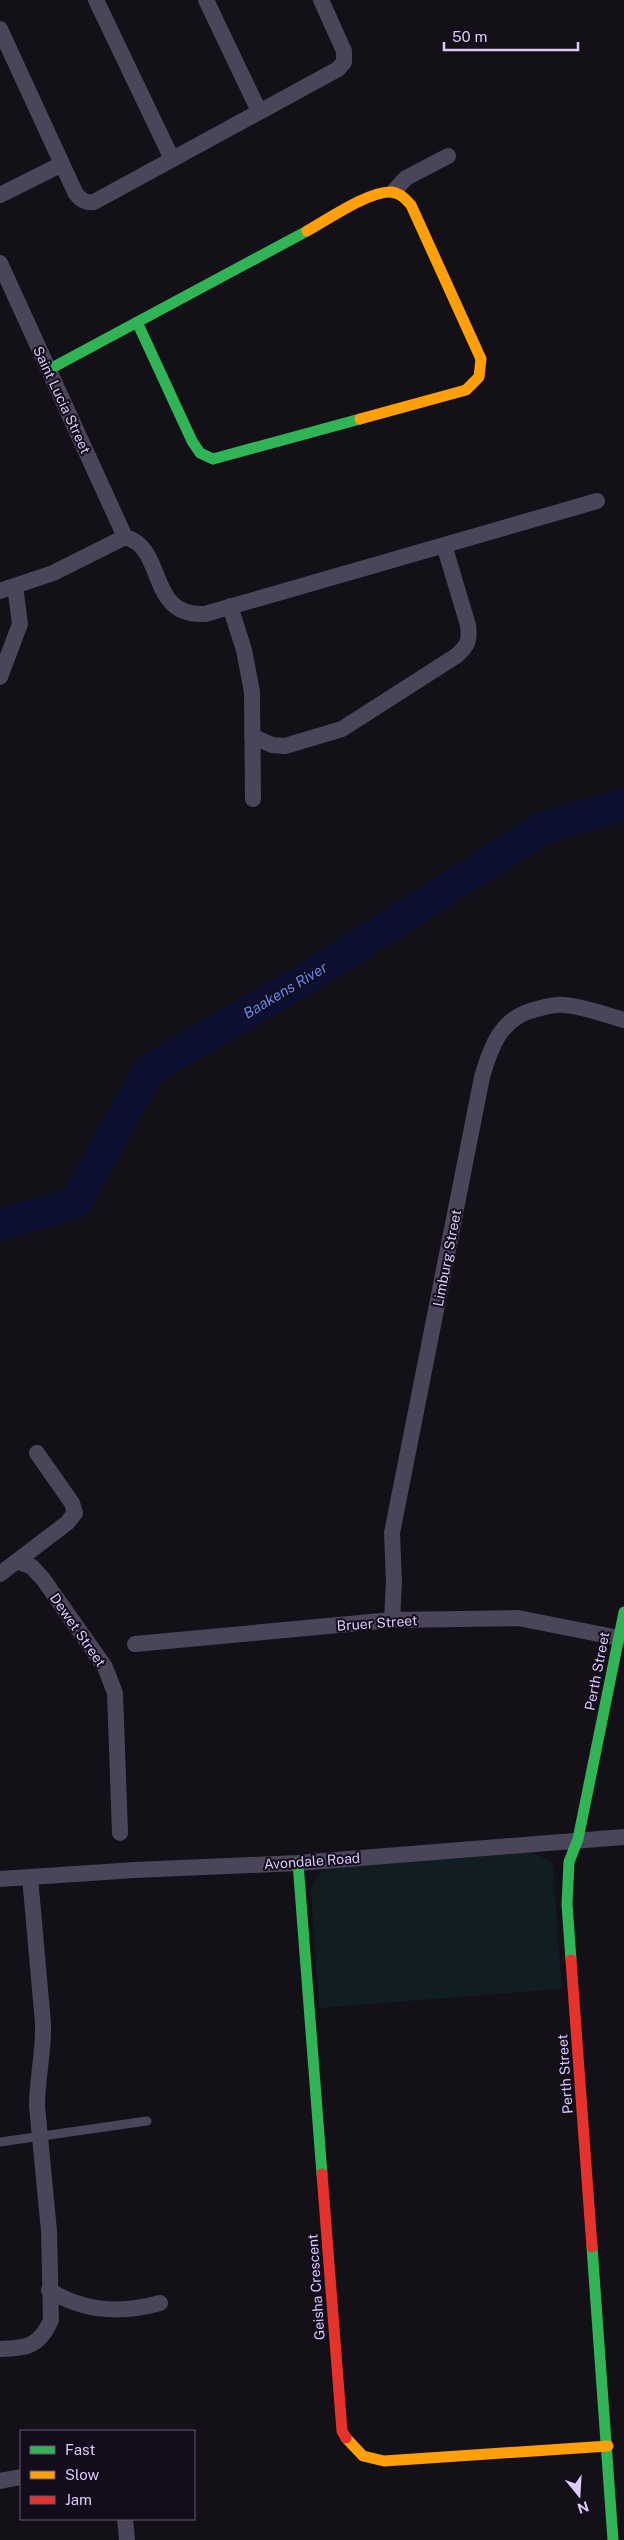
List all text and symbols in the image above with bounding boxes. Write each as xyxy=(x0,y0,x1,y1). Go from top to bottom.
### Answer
scale bar xyxy=(444,20,578,52)
text: 50 m xyxy=(452,28,487,45)
street label: Saint Lucia Street xyxy=(30,344,94,456)
water label: Baakens River xyxy=(240,958,330,1022)
street label: Limburg Street xyxy=(430,1208,464,1308)
street label: Dewet Street xyxy=(47,1590,109,1670)
street label: Bruer Street xyxy=(336,1612,418,1634)
street label: Perth Street xyxy=(582,1630,612,1712)
street label: Avondale Road xyxy=(263,1850,361,1872)
street label: Perth Street xyxy=(554,2034,576,2114)
street label: Geisha Crescent xyxy=(304,2233,328,2341)
legend xyxy=(20,2430,195,2520)
text: Fast xyxy=(65,2441,95,2458)
text: Slow xyxy=(65,2466,100,2483)
north arrow xyxy=(554,2470,604,2520)
text: Jam xyxy=(65,2491,92,2508)
text: N xyxy=(575,2498,591,2517)

